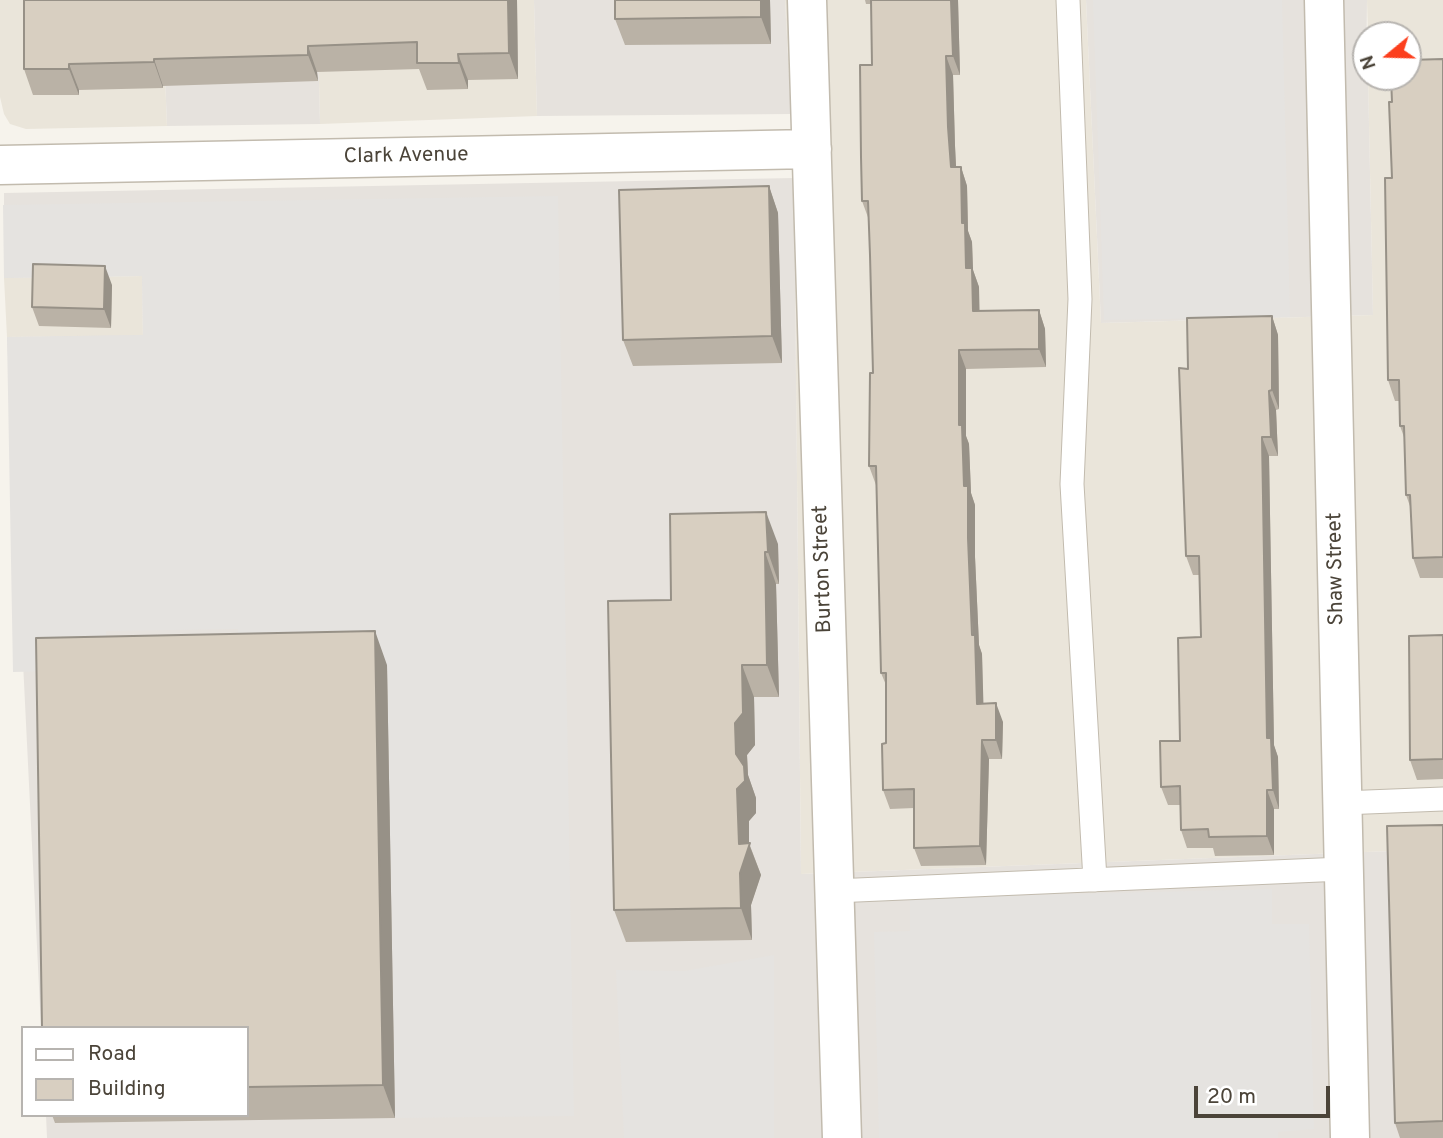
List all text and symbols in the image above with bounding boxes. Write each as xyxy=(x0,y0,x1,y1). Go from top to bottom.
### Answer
north arrow xyxy=(1352,21,1422,91)
text: N xyxy=(1355,52,1383,73)
street label: Clark Avenue xyxy=(343,143,469,171)
street label: Burton Street xyxy=(809,505,839,633)
street label: Shaw Street xyxy=(1323,512,1351,626)
legend xyxy=(21,1026,248,1117)
text: Road xyxy=(88,1041,137,1068)
scale bar xyxy=(1198,1072,1334,1116)
text: Building xyxy=(88,1076,166,1103)
text: 20 m xyxy=(1207,1084,1256,1111)

